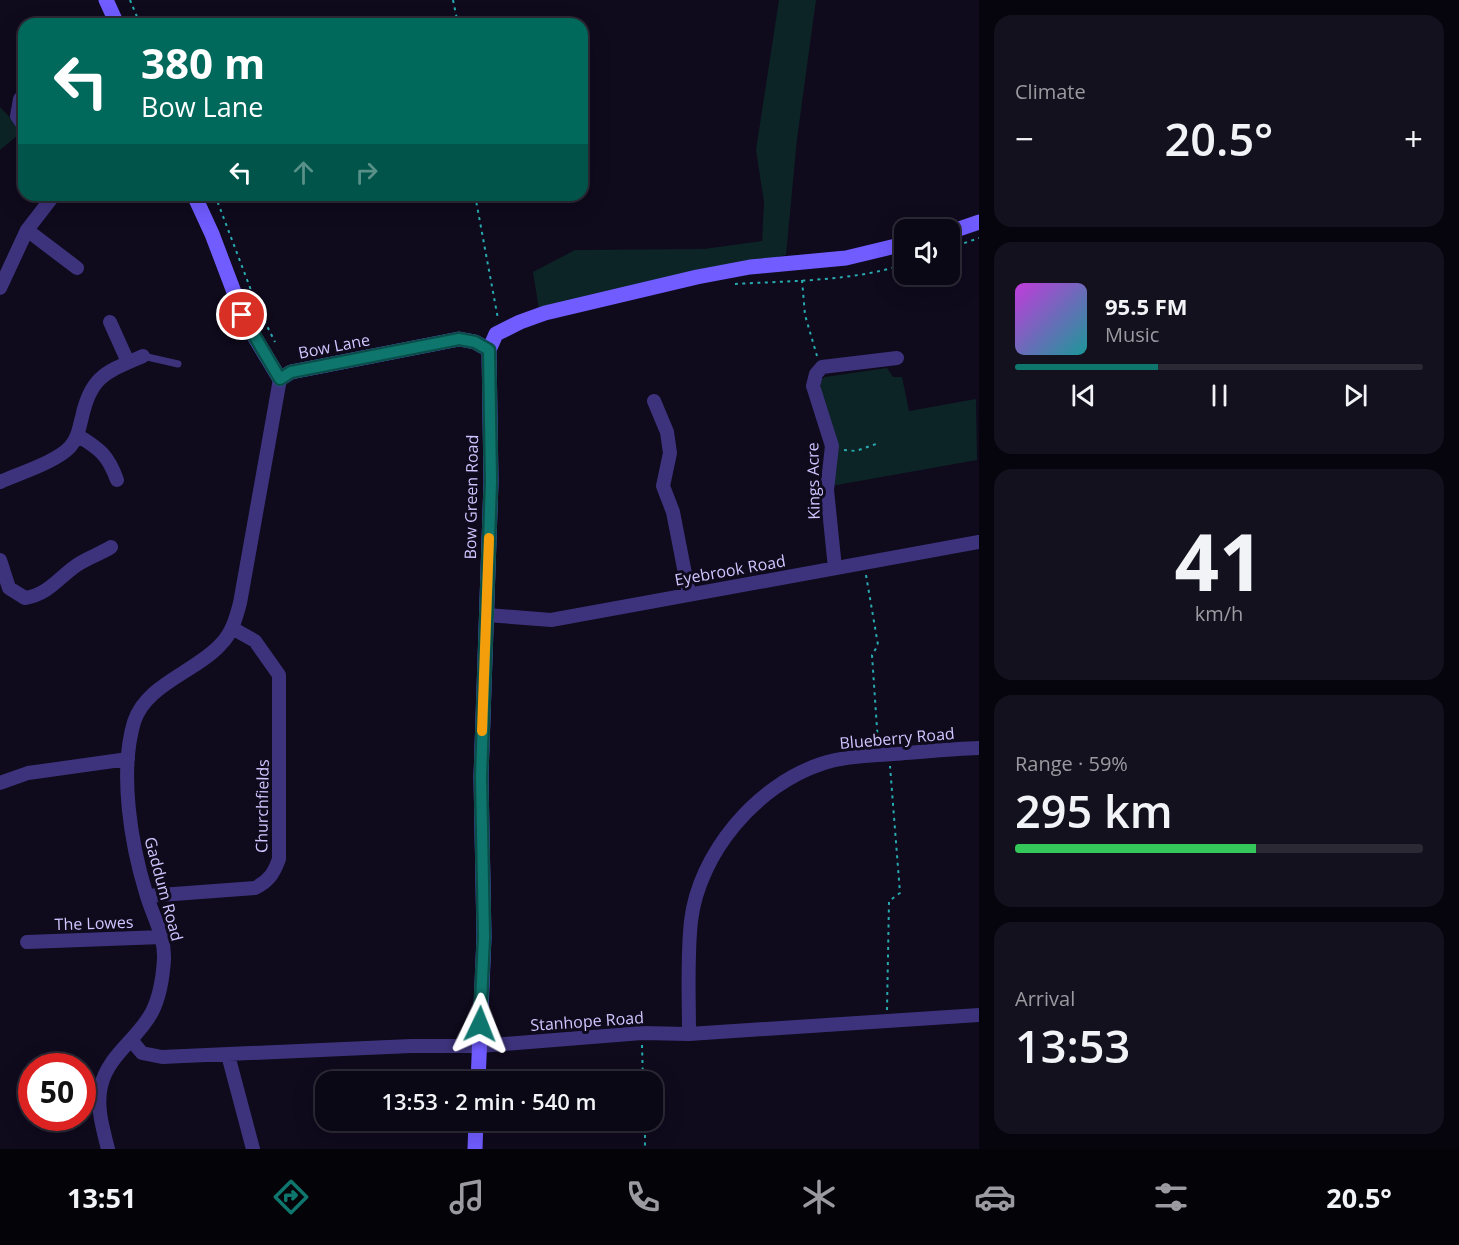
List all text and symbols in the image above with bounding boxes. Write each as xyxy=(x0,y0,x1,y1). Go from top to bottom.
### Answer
text: 380 m xyxy=(141,34,265,91)
icon: left xyxy=(42,42,120,120)
text: Climate xyxy=(1015,78,1086,105)
text: Bow Lane xyxy=(141,88,263,125)
text: 20.5° xyxy=(1165,108,1273,169)
text: − xyxy=(1015,116,1034,161)
text: + xyxy=(1404,116,1423,161)
icon: left xyxy=(224,156,257,189)
icon: ahead xyxy=(287,156,320,189)
icon: right xyxy=(350,156,383,189)
map controls xyxy=(894,219,960,285)
button: sound xyxy=(894,219,960,285)
pin xyxy=(216,289,267,340)
text: 95.5 FM xyxy=(1105,291,1188,321)
icon: arrive xyxy=(225,298,258,331)
text: Music xyxy=(1105,321,1159,348)
street label: Bow Lane xyxy=(296,328,372,364)
icon: previous xyxy=(1067,379,1100,412)
icon: pause xyxy=(1203,379,1236,412)
icon: next xyxy=(1339,379,1372,412)
street label: Bow Green Road xyxy=(459,434,483,560)
street label: Kings Acre xyxy=(801,442,825,520)
text: 41 xyxy=(1174,508,1264,614)
street label: Eyebrook Road xyxy=(673,549,787,591)
text: km/h xyxy=(1195,600,1243,627)
street label: Blueberry Road xyxy=(839,722,955,754)
text: Range · 59% xyxy=(1015,750,1128,777)
street label: Churchfields xyxy=(250,759,274,853)
text: 295 km xyxy=(1015,780,1173,841)
street label: Gaddum Road xyxy=(140,834,188,944)
street label: The Lowes xyxy=(54,911,134,935)
text: Arrival xyxy=(1015,985,1075,1012)
position arrow xyxy=(448,992,512,1056)
street label: Stanhope Road xyxy=(530,1006,644,1036)
text: 13:53 xyxy=(1015,1015,1130,1076)
speed limit sign: 50 xyxy=(18,1053,96,1131)
text: 13:53 · 2 min · 540 m xyxy=(381,1086,597,1116)
icon: directions xyxy=(270,1176,312,1218)
icon: music xyxy=(446,1176,488,1218)
icon: phone xyxy=(622,1176,664,1218)
icon: climate xyxy=(798,1176,840,1218)
icon: car xyxy=(974,1176,1016,1218)
icon: filters xyxy=(1150,1176,1192,1218)
text: 13:51 xyxy=(67,1179,136,1216)
text: 20.5° xyxy=(1326,1179,1392,1216)

